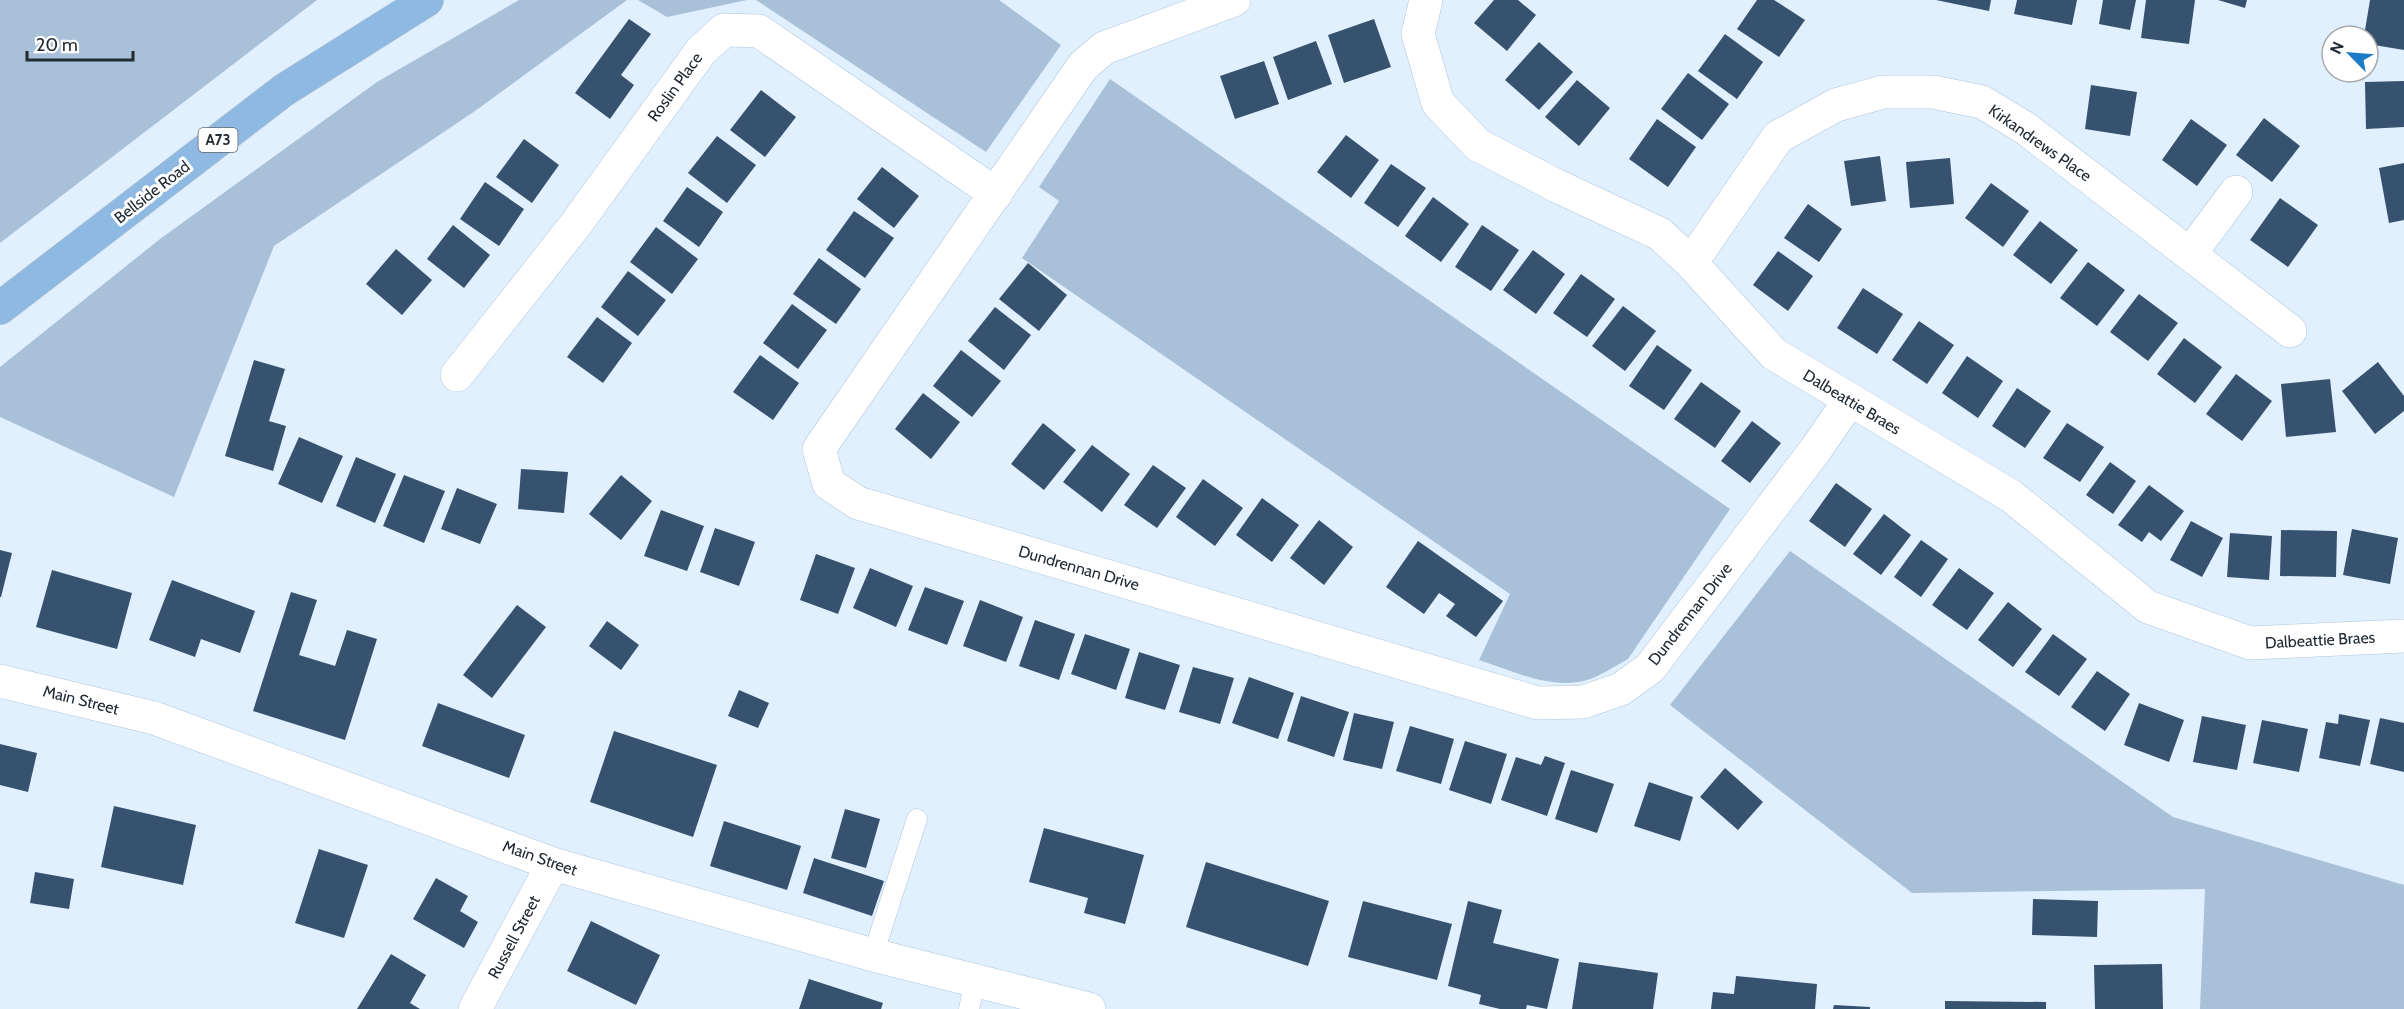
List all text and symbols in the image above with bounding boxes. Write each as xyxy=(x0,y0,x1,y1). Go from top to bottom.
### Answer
scale bar xyxy=(27,24,134,62)
north arrow xyxy=(2320,24,2380,84)
text: 20 m xyxy=(36,34,78,56)
text: N xyxy=(2326,39,2348,57)
street label: Roslin Place xyxy=(644,49,706,125)
street label: Kirkandrews Place xyxy=(1985,100,2095,186)
road number: A73 xyxy=(198,128,238,152)
street label: Bellside Road xyxy=(110,157,194,227)
street label: Dalbeattie Braes xyxy=(1800,365,1905,439)
street label: Dundrennan Drive xyxy=(1016,542,1142,594)
street label: Dundrennan Drive xyxy=(1644,559,1736,669)
street label: Dalbeattie Braes xyxy=(2264,628,2376,652)
street label: Main Street xyxy=(41,681,122,719)
street label: Main Street xyxy=(500,836,580,880)
street label: Russell Street xyxy=(484,892,544,982)

